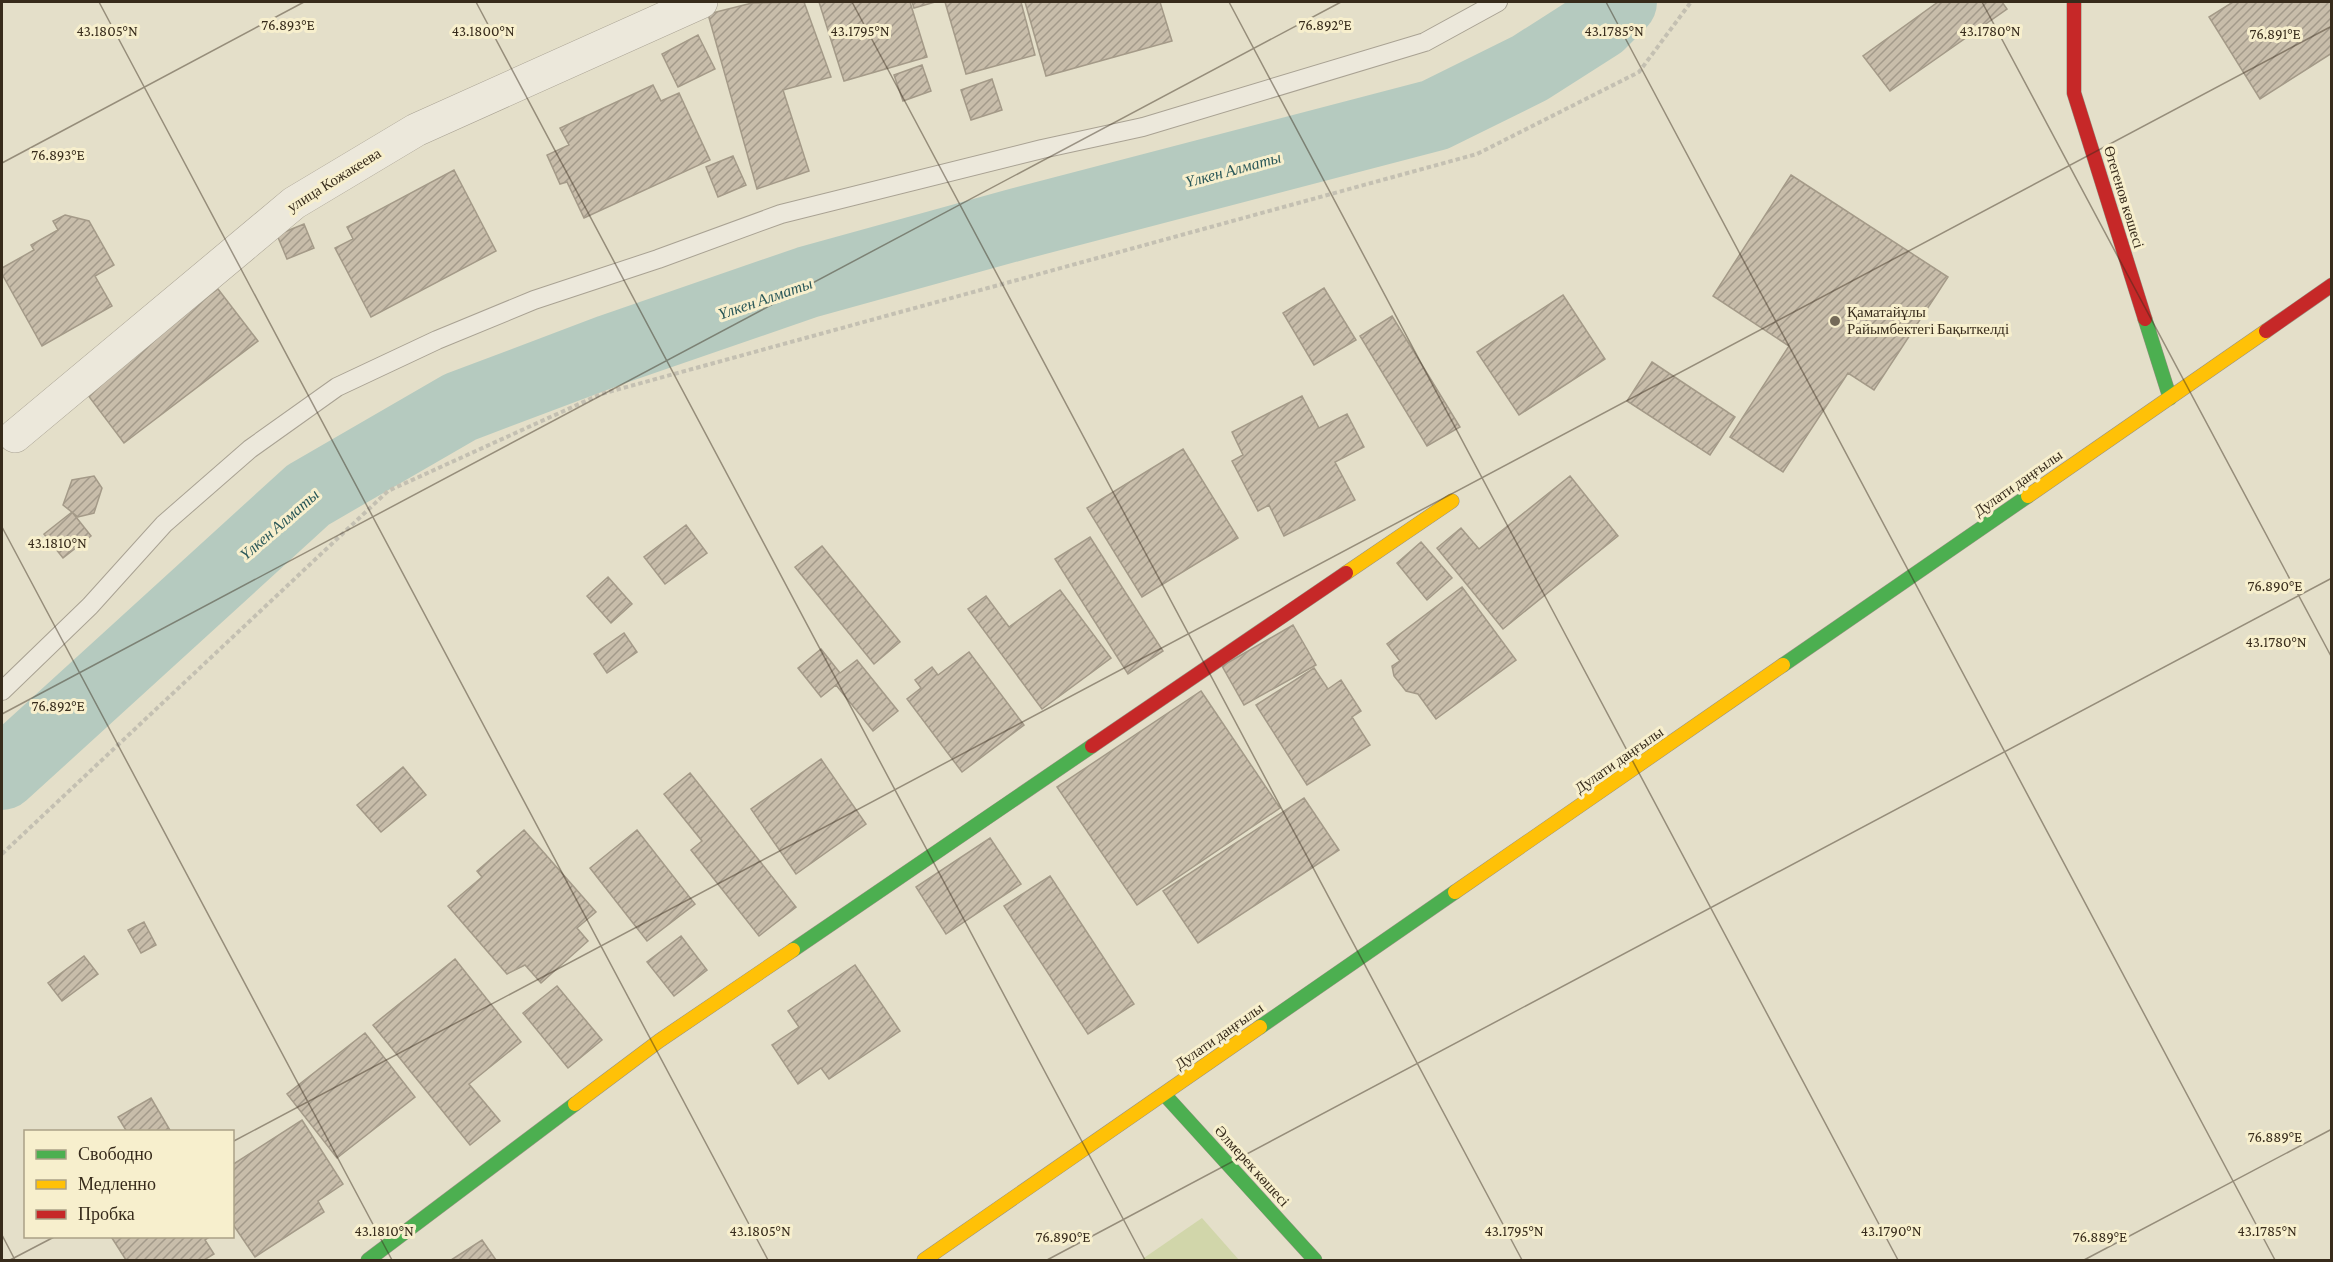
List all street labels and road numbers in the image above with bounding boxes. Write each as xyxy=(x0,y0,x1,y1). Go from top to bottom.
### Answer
street label: Өтегенов көшесі xyxy=(2101,144,2147,250)
street label: улица Кожакеева xyxy=(284,145,384,215)
street label: Дулати даңғылы xyxy=(1971,447,2065,519)
street label: Дулати даңғылы xyxy=(1572,724,1666,796)
street label: Дулати даңғылы xyxy=(1172,1000,1266,1072)
street label: Әлмерек көшесі xyxy=(1212,1122,1292,1210)

